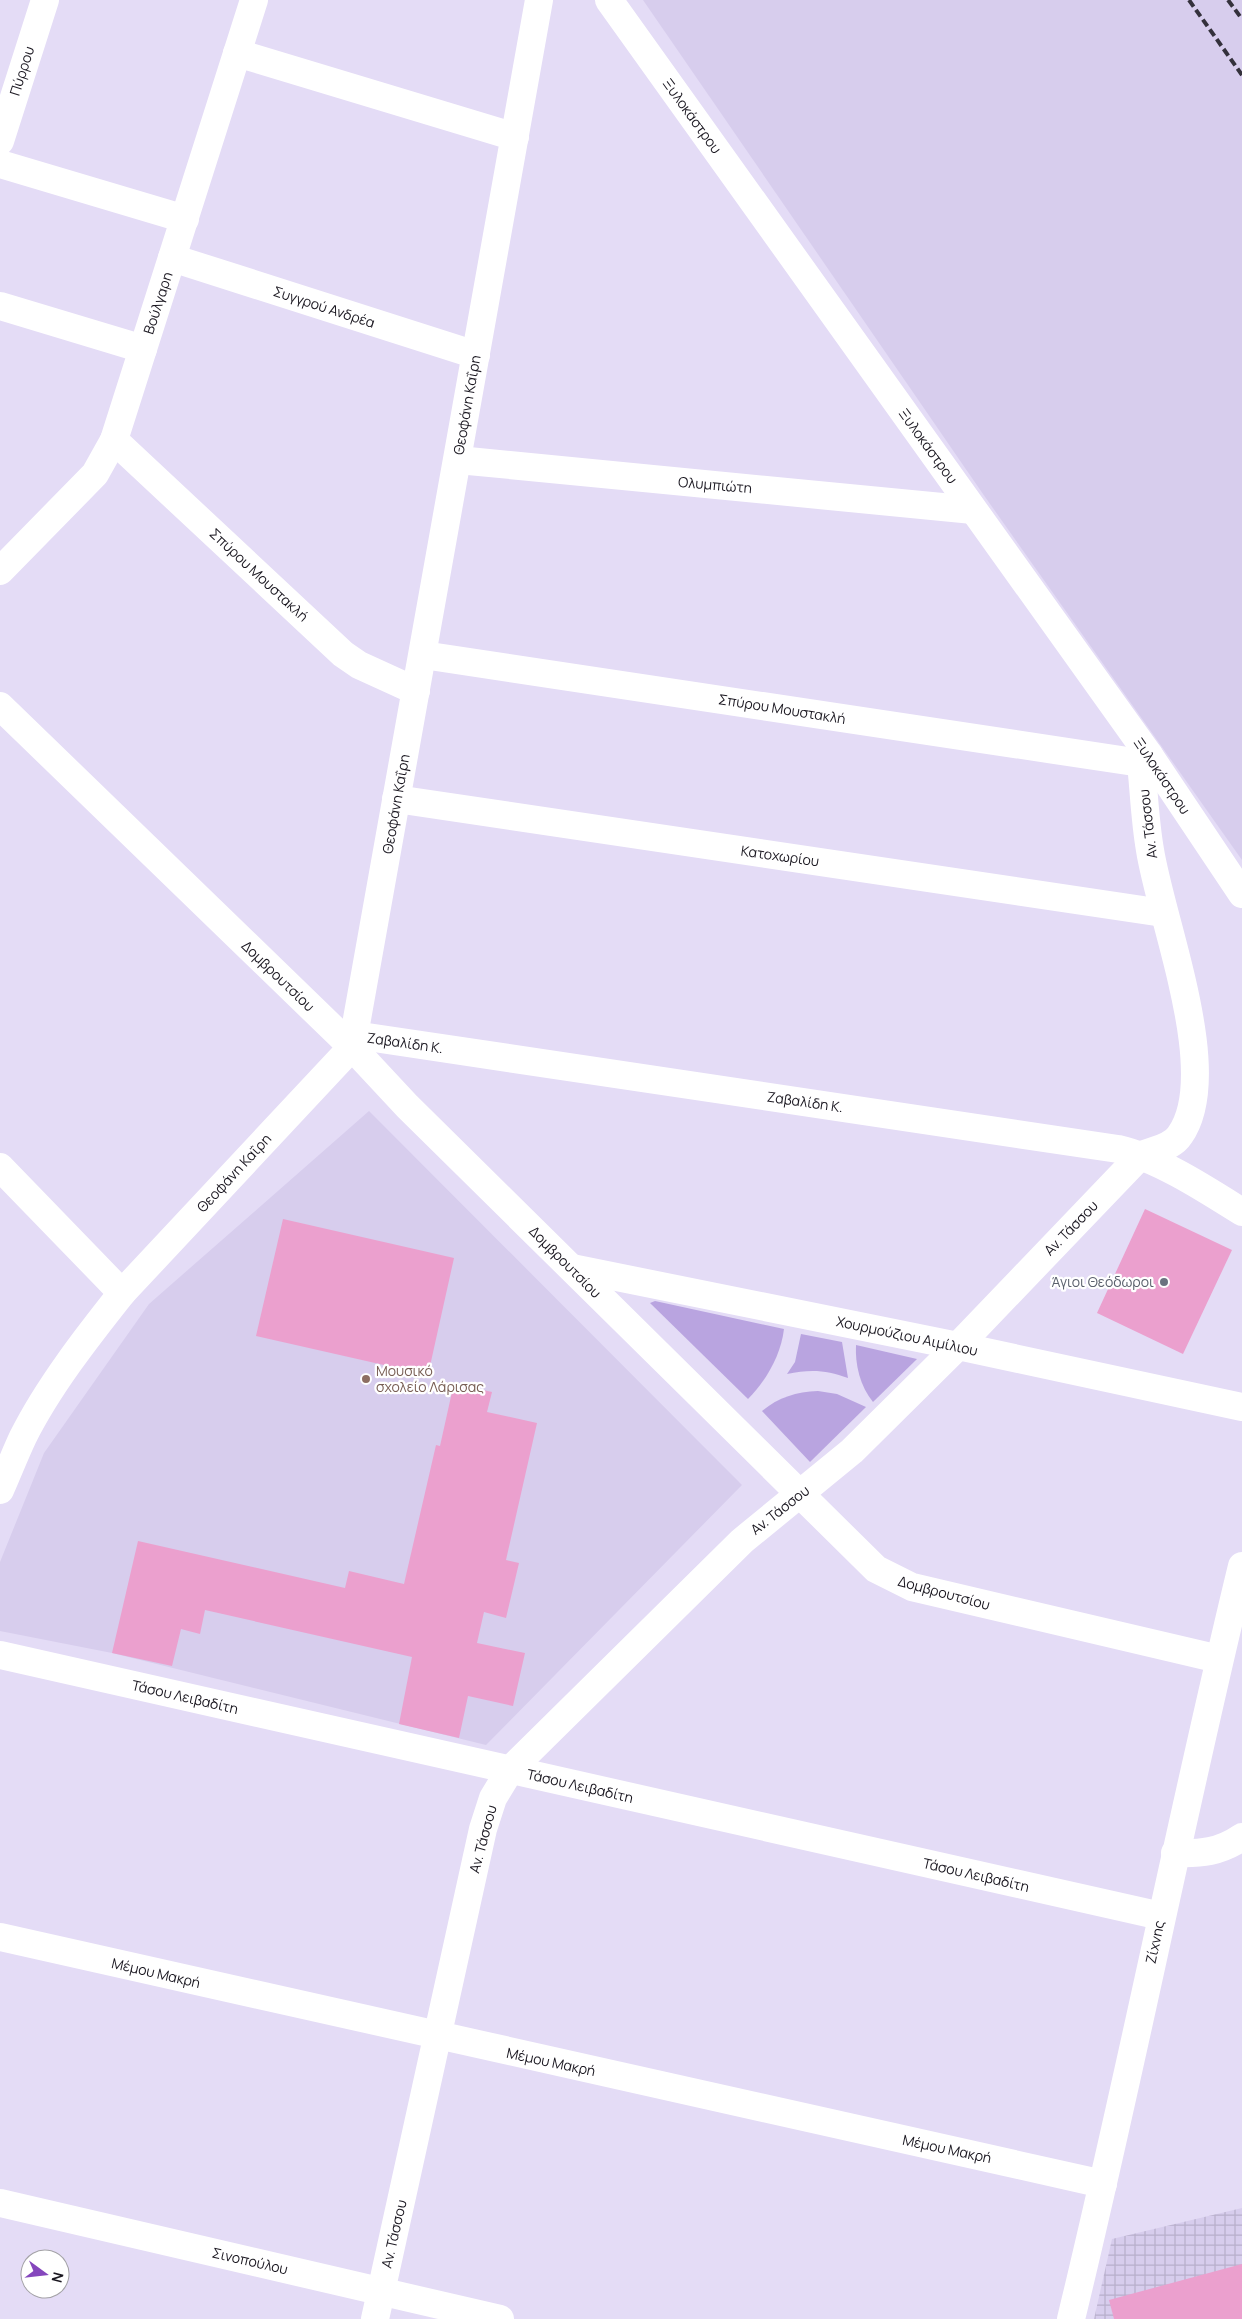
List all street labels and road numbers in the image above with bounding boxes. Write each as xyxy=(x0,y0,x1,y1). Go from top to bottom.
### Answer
street label: Πύρρου xyxy=(5,44,38,98)
street label: Ξυλοκάστρου xyxy=(659,74,726,157)
street label: Βούλγαρη xyxy=(139,269,177,336)
street label: Συγγρού Ανδρέα xyxy=(271,281,377,332)
street label: Θεοφάνη Καΐρη xyxy=(448,354,485,456)
street label: Ξυλοκάστρου xyxy=(895,404,962,487)
street label: Ολυμπιώτη xyxy=(677,472,753,497)
street label: Σπύρου Μουστακλή xyxy=(206,524,313,625)
street label: Σπύρου Μουστακλή xyxy=(717,689,847,728)
street label: Ξυλοκάστρου xyxy=(1130,734,1195,818)
street label: Θεοφάνη Καΐρη xyxy=(377,753,414,855)
street label: Αν. Τάσσου xyxy=(1134,788,1161,860)
street label: Κατοχωρίου xyxy=(740,841,820,870)
street label: Δομβρουτσίου xyxy=(238,936,319,1015)
street label: Ζαβαλίδη Κ. xyxy=(366,1028,444,1057)
street label: Ζαβαλίδη Κ. xyxy=(766,1087,844,1116)
street label: Θεοφάνη Καΐρη xyxy=(192,1129,275,1216)
street label: Αν. Τάσσου xyxy=(1040,1196,1102,1259)
street label: Δομβρουτσίου xyxy=(525,1221,606,1302)
street label: Χουρμούζιου Αιμίλιου xyxy=(835,1311,980,1360)
street label: Αν. Τάσσου xyxy=(746,1481,813,1539)
street label: Δομβρουτσίου xyxy=(896,1571,992,1614)
street label: Τάσου Λειβαδίτη xyxy=(130,1675,240,1718)
street label: Τάσου Λειβαδίτη xyxy=(525,1764,635,1807)
street label: Αν. Τάσσου xyxy=(464,1803,501,1875)
street label: Τάσου Λειβαδίτη xyxy=(921,1853,1031,1896)
street label: Ζίχνης xyxy=(1141,1918,1168,1965)
street label: Μέμου Μακρή xyxy=(110,1953,202,1992)
street label: Μέμου Μακρή xyxy=(505,2043,597,2080)
street label: Μέμου Μακρή xyxy=(901,2130,993,2167)
street label: Αν. Τάσσου xyxy=(376,2198,411,2270)
street label: Σινοπούλου xyxy=(210,2243,290,2278)

